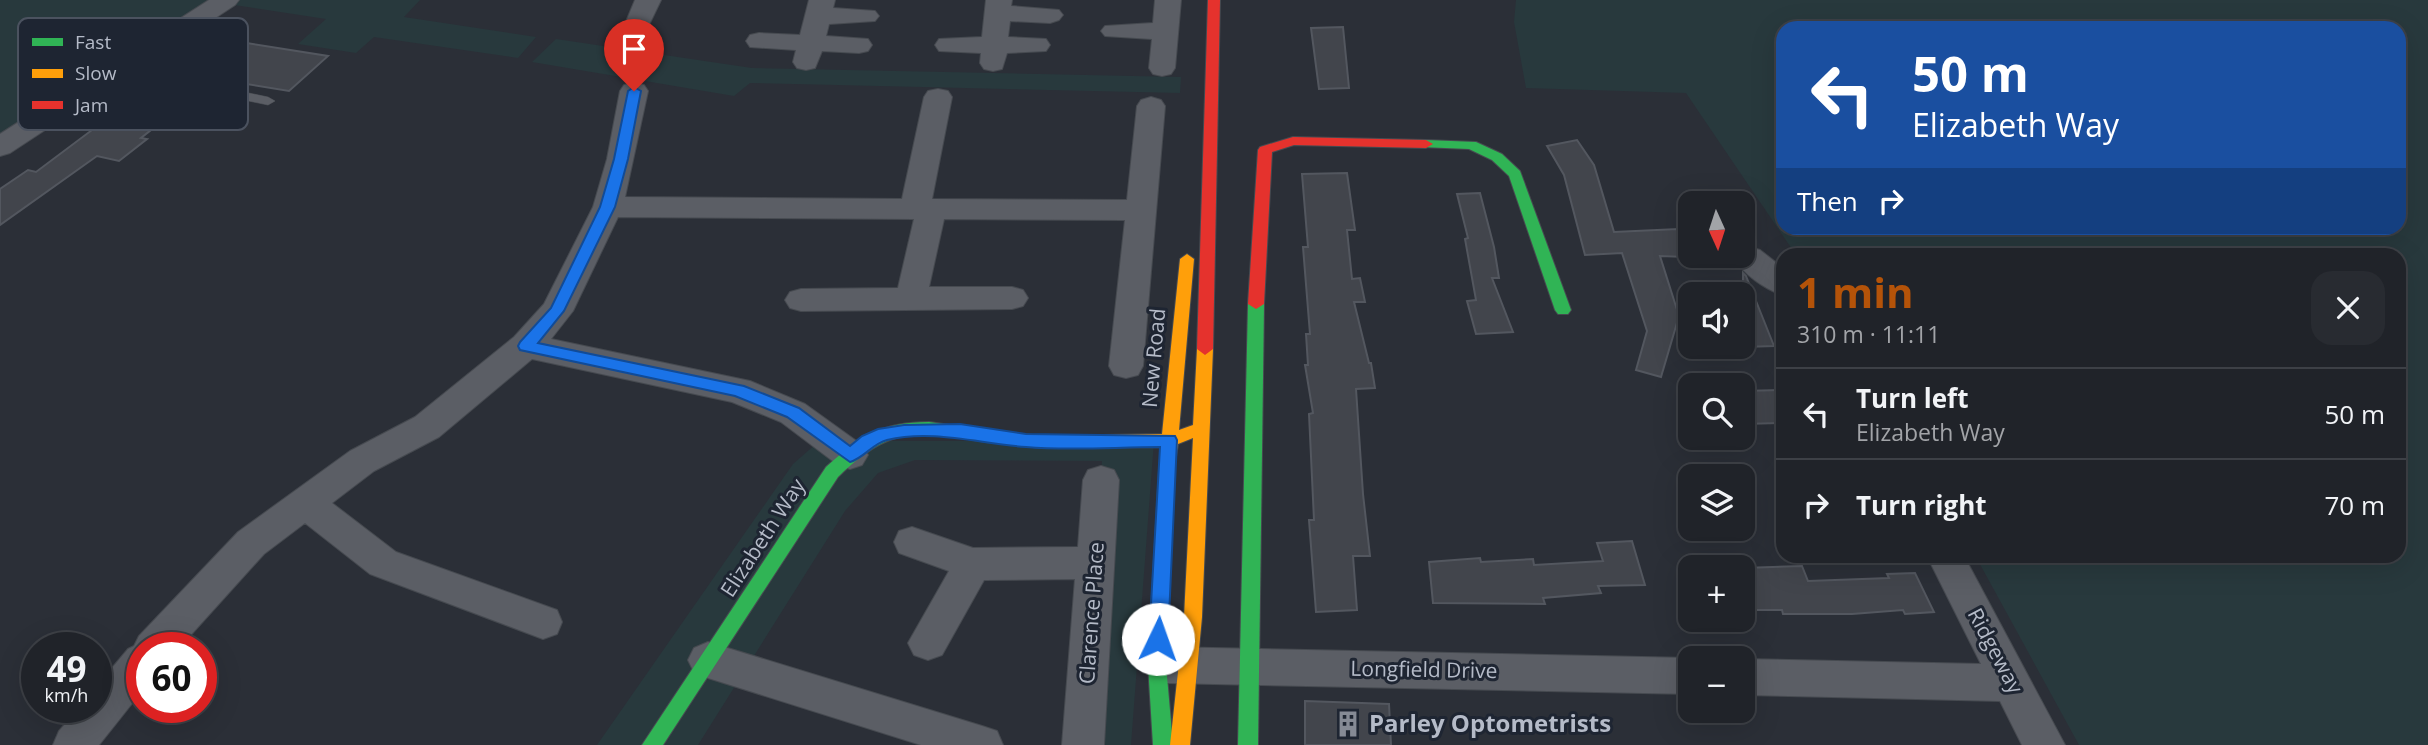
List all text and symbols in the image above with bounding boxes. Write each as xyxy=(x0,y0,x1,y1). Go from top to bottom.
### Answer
legend xyxy=(18,18,248,130)
pin xyxy=(604,19,664,91)
text: Fast xyxy=(75,29,111,55)
icon: arrive xyxy=(615,30,653,68)
text: 50 m xyxy=(1912,40,2029,106)
icon: left xyxy=(1797,49,1888,140)
text: Slow xyxy=(75,60,117,86)
text: Jam xyxy=(73,92,108,118)
text: Elizabeth Way xyxy=(1912,103,2119,146)
icon: right xyxy=(1872,182,1910,220)
text: Then xyxy=(1797,183,1858,219)
north arrow xyxy=(1678,191,1755,268)
map controls xyxy=(1678,191,1755,723)
text: 1 min xyxy=(1797,263,1914,320)
button: close xyxy=(2311,271,2385,345)
button: sound xyxy=(1678,282,1755,359)
street label: New Road xyxy=(1135,307,1171,409)
text: 310 m · 11:11 xyxy=(1797,318,1940,350)
button: search xyxy=(1678,373,1755,450)
text: Turn left xyxy=(1856,380,1968,416)
icon: left xyxy=(1797,395,1835,433)
text: 50 m xyxy=(2324,396,2385,432)
text: Elizabeth Way xyxy=(1856,416,2005,448)
button: layers xyxy=(1678,464,1755,541)
street label: Elizabeth Way xyxy=(713,472,811,602)
icon: right xyxy=(1797,486,1835,524)
text: Turn right xyxy=(1856,487,1987,523)
text: 70 m xyxy=(2324,487,2385,523)
street label: Clarence Place xyxy=(1072,541,1110,685)
button: + xyxy=(1678,555,1755,632)
position arrow xyxy=(1121,602,1195,676)
street label: Ridgeway xyxy=(1962,603,2030,698)
speed limit sign: 60 xyxy=(126,632,217,723)
text: 49 xyxy=(46,645,87,692)
button: − xyxy=(1678,646,1755,723)
street label: Longfield Drive xyxy=(1350,654,1498,684)
text: km/h xyxy=(45,683,88,707)
place label: Parley Optometrists xyxy=(1369,706,1611,739)
building icon: Parley Optometrists xyxy=(1333,709,1363,739)

